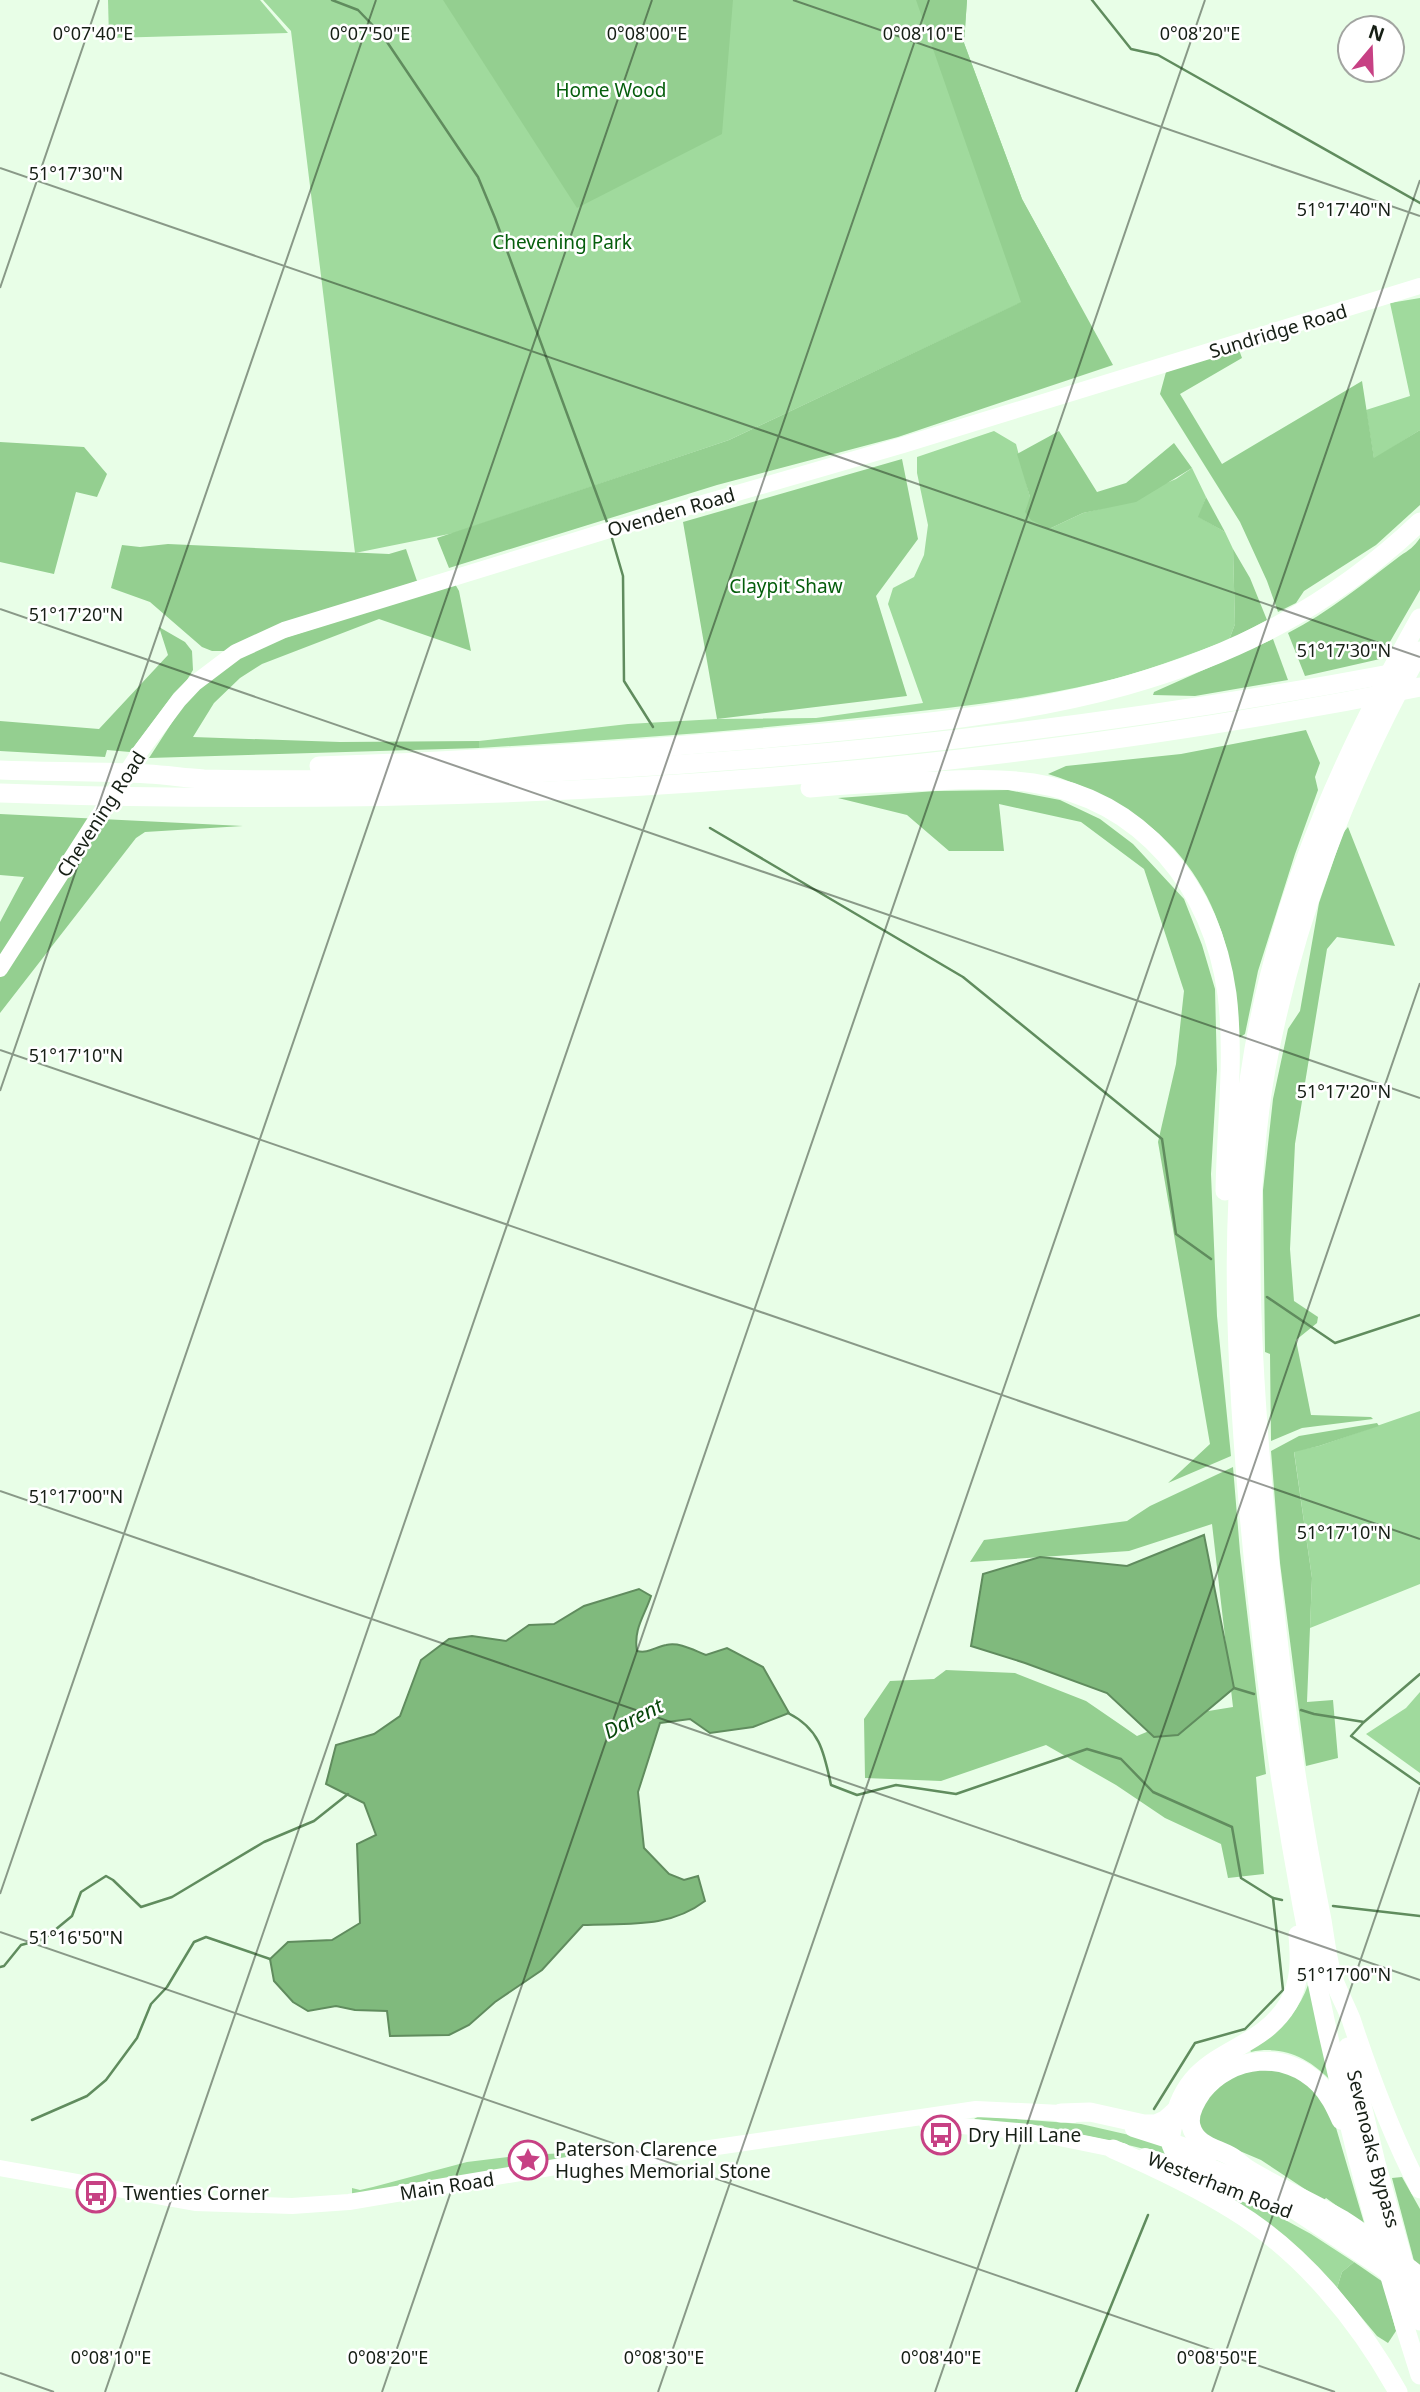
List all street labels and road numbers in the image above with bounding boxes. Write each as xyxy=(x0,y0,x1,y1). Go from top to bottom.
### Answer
street label: Sundridge Road xyxy=(1206,298,1350,364)
street label: Ovenden Road xyxy=(604,481,738,543)
street label: Chevening Road xyxy=(51,746,151,882)
street label: Sevenoaks Bypass xyxy=(1341,2067,1406,2231)
street label: Westerham Road xyxy=(1144,2145,1296,2225)
street label: Main Road xyxy=(398,2166,496,2206)

